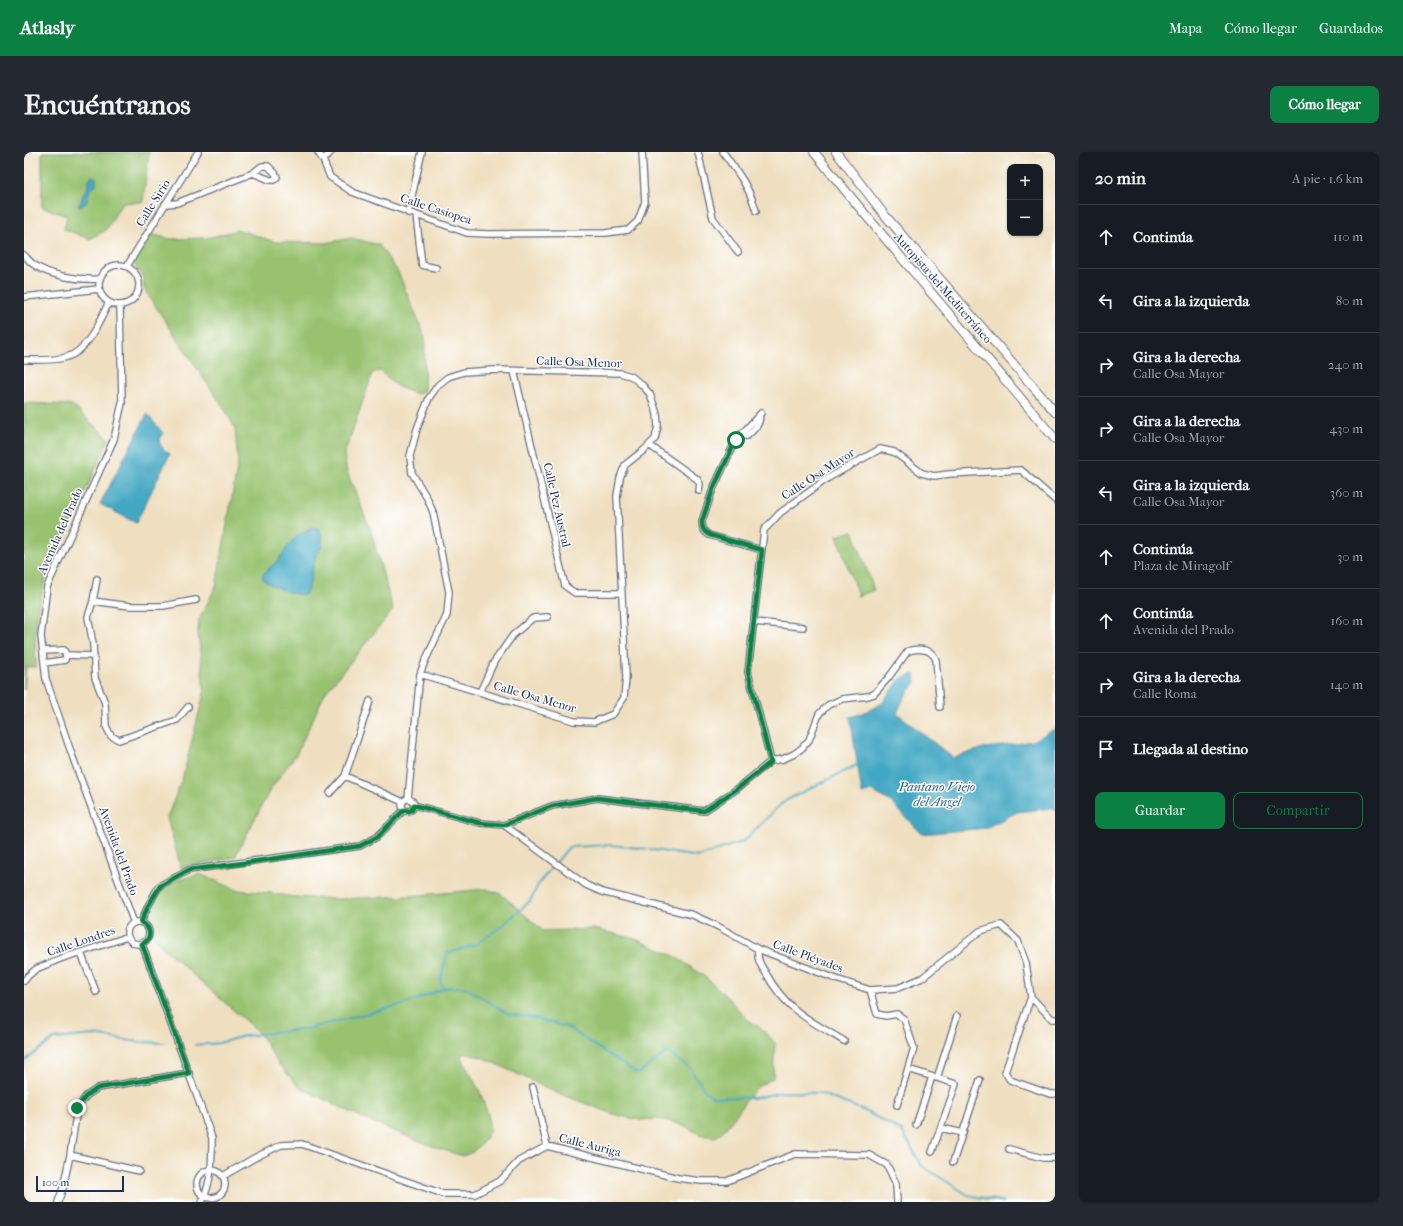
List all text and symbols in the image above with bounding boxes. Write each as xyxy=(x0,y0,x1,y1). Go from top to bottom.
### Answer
text: Atlasly xyxy=(20,17,75,39)
text: Mapa xyxy=(1169,20,1202,37)
text: Cómo llegar xyxy=(1224,20,1297,37)
text: Guardados xyxy=(1319,20,1383,37)
button: Cómo llegar xyxy=(1270,86,1379,123)
text: Encuéntranos xyxy=(24,88,191,121)
map controls xyxy=(1007,164,1043,236)
button: + xyxy=(1007,164,1043,200)
text: 20 min xyxy=(1095,168,1146,188)
text: A pie · 1.6 km xyxy=(1292,171,1363,186)
street label: Calle Sirio xyxy=(133,177,173,229)
street label: Calle Casiopea xyxy=(399,191,474,227)
button: − xyxy=(1007,200,1043,236)
icon: ahead xyxy=(1095,226,1117,248)
text: Continúa xyxy=(1133,228,1193,246)
street label: Autopista del Mediterráneo xyxy=(891,229,995,346)
text: 110 m xyxy=(1333,229,1363,244)
icon: left xyxy=(1095,290,1117,312)
text: Gira a la izquierda xyxy=(1133,292,1249,310)
text: 80 m xyxy=(1336,293,1363,308)
text: Gira a la derecha xyxy=(1133,348,1240,366)
street label: Calle Osa Menor xyxy=(536,354,623,371)
icon: right xyxy=(1095,354,1117,376)
text: 240 m xyxy=(1328,357,1363,372)
text: Calle Osa Mayor xyxy=(1133,366,1224,381)
text: Gira a la derecha xyxy=(1133,412,1240,430)
icon: right xyxy=(1095,418,1117,440)
text: 430 m xyxy=(1329,421,1363,436)
text: Calle Osa Mayor xyxy=(1133,430,1224,445)
route start xyxy=(727,431,745,449)
street label: Calle Osa Mayor xyxy=(779,445,858,503)
street label: Calle Pez Austral xyxy=(540,461,574,549)
text: Gira a la izquierda xyxy=(1133,476,1249,494)
icon: left xyxy=(1095,482,1117,504)
text: 360 m xyxy=(1330,485,1363,500)
street label: Avenida del Prado xyxy=(34,486,85,577)
text: Calle Osa Mayor xyxy=(1133,494,1224,509)
text: Continúa xyxy=(1133,540,1193,558)
icon: ahead xyxy=(1095,546,1117,568)
text: 30 m xyxy=(1337,549,1363,564)
text: Plaza de Miragolf xyxy=(1133,558,1230,573)
text: Continúa xyxy=(1133,604,1193,622)
icon: ahead xyxy=(1095,610,1117,632)
text: 160 m xyxy=(1331,613,1363,628)
text: Avenida del Prado xyxy=(1133,622,1234,637)
text: Gira a la derecha xyxy=(1133,668,1240,686)
icon: right xyxy=(1095,674,1117,696)
text: 140 m xyxy=(1330,677,1363,692)
street label: Calle Osa Menor xyxy=(492,678,579,716)
text: Calle Roma xyxy=(1133,686,1197,701)
icon: arrive xyxy=(1095,738,1117,760)
text: Llegada al destino xyxy=(1133,740,1248,758)
water label: Pantano Viejo del Angel xyxy=(898,779,976,809)
button: Guardar xyxy=(1095,792,1225,829)
button: Compartir xyxy=(1233,792,1363,829)
street label: Avenida del Prado xyxy=(96,804,142,897)
street label: Calle Londres xyxy=(45,923,117,959)
street label: Calle Pléyades xyxy=(771,937,846,975)
route end xyxy=(68,1099,86,1117)
street label: Calle Auriga xyxy=(557,1131,623,1160)
scale bar xyxy=(36,1174,124,1193)
text: 100 m xyxy=(42,1176,70,1189)

